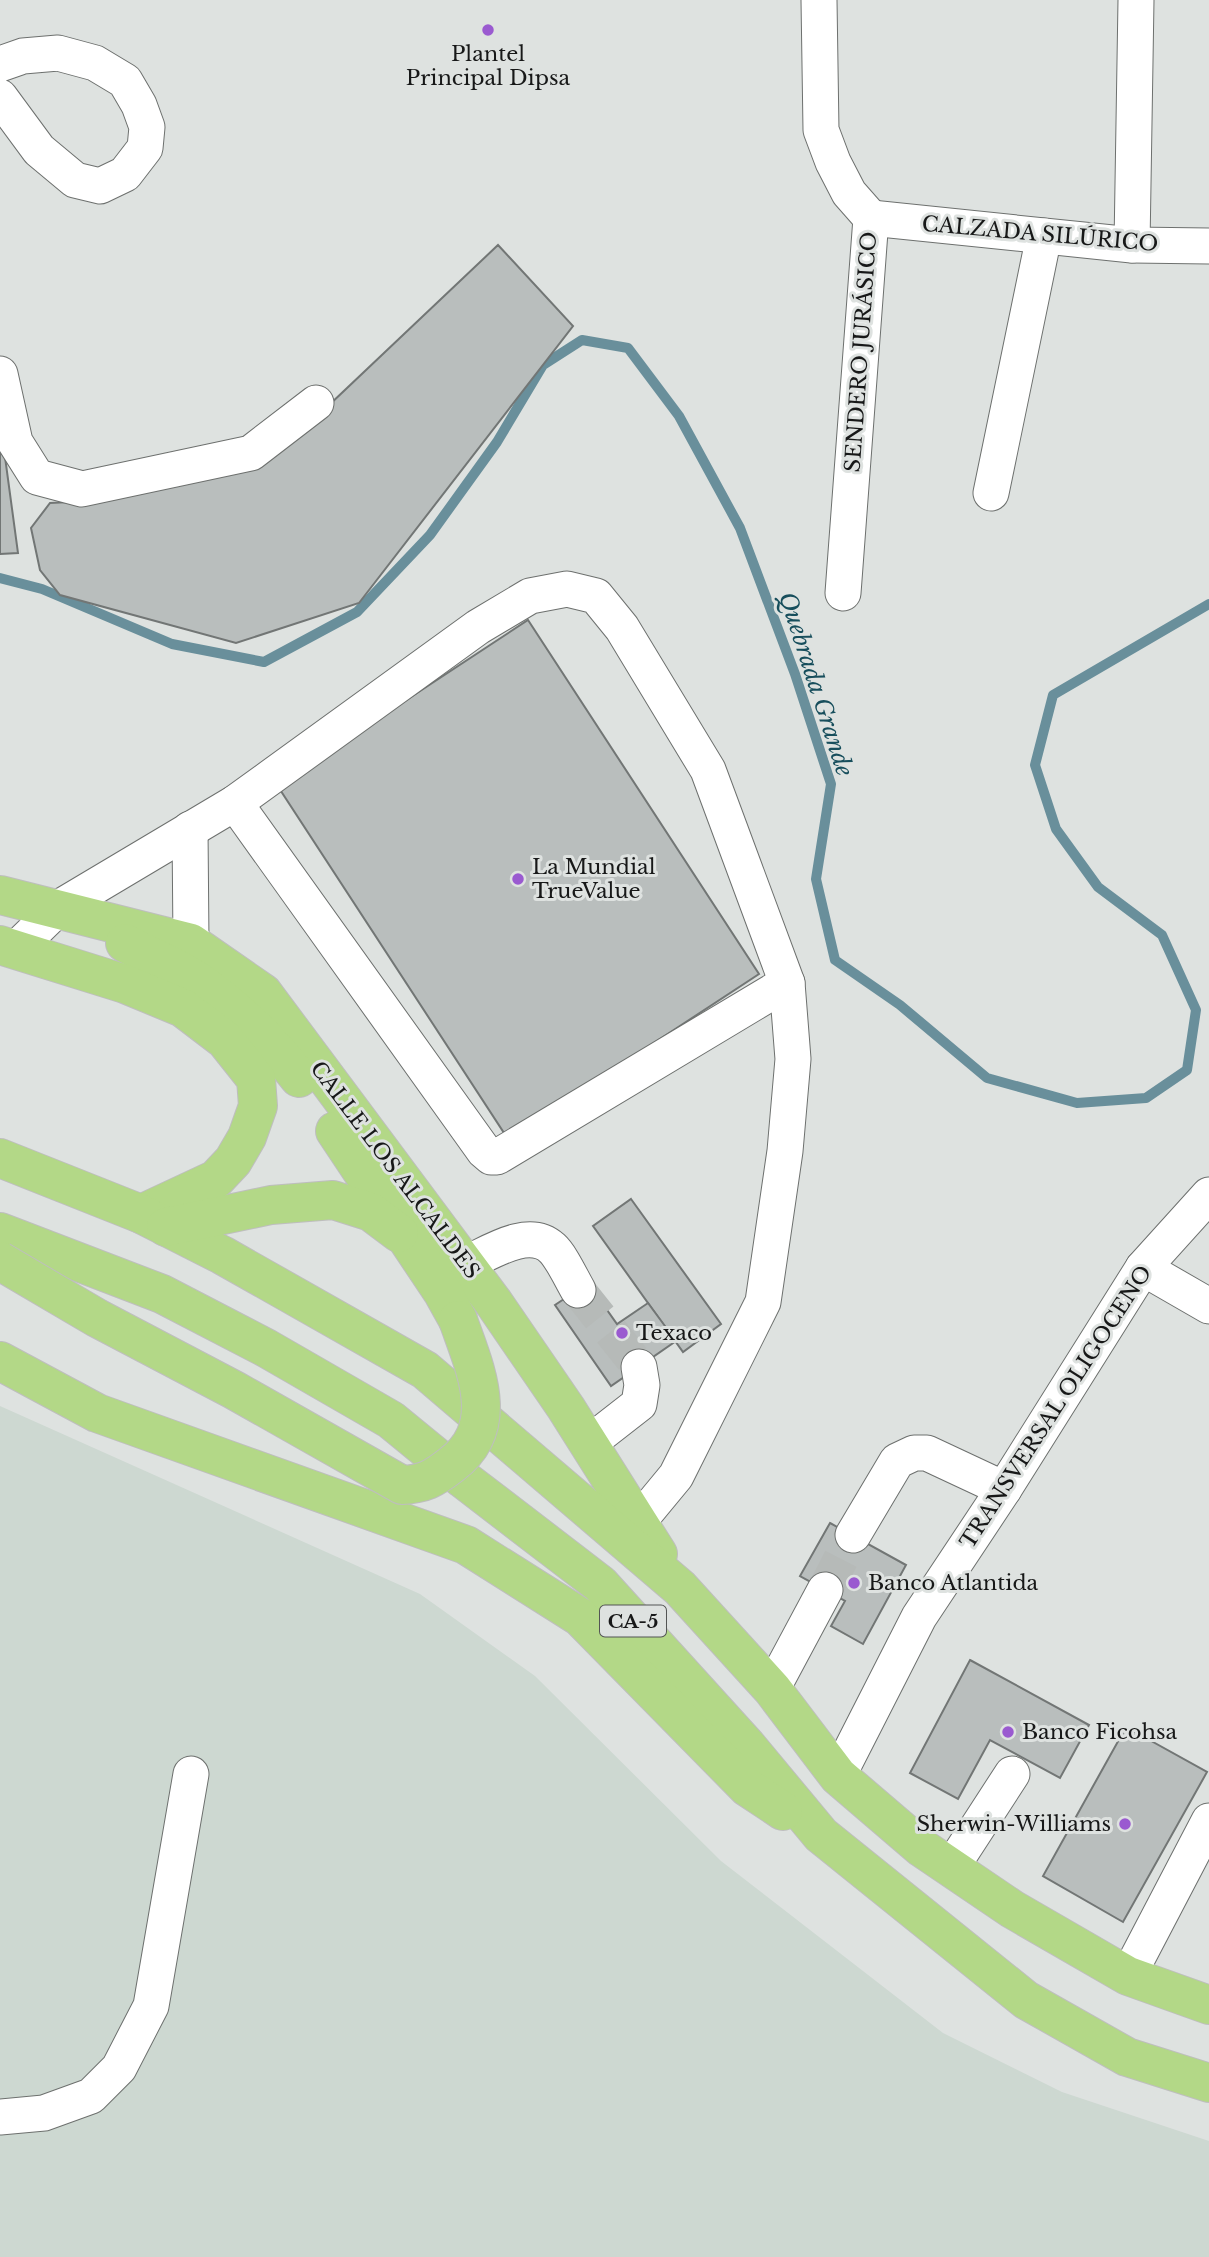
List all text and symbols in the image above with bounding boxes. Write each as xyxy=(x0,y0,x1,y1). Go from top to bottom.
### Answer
marker: Plantel Principal Dipsa xyxy=(480,22,496,38)
place label: Plantel Principal Dipsa xyxy=(406,41,571,91)
street label: CALZADA SILÚRICO xyxy=(921,211,1159,257)
street label: SENDERO JURÁSICO xyxy=(840,231,882,473)
water label: Quebrada Grande xyxy=(773,588,859,780)
place label: La Mundial TrueValue xyxy=(532,854,656,904)
marker: La Mundial TrueValue xyxy=(510,871,526,887)
street label: CALLE LOS ALCALDES xyxy=(305,1056,485,1284)
street label: TRANSVERSAL OLIGOCENO xyxy=(955,1261,1157,1553)
place label: Texaco xyxy=(636,1320,712,1346)
marker: Texaco xyxy=(614,1325,630,1341)
place label: Banco Atlantida xyxy=(868,1570,1039,1596)
marker: Banco Atlantida xyxy=(846,1575,862,1591)
road number: CA-5 xyxy=(600,1606,666,1637)
place label: Banco Ficohsa xyxy=(1022,1719,1177,1745)
marker: Banco Ficohsa xyxy=(1000,1724,1016,1740)
place label: Sherwin-Williams xyxy=(916,1811,1111,1837)
marker: Sherwin-Williams xyxy=(1117,1816,1133,1832)

